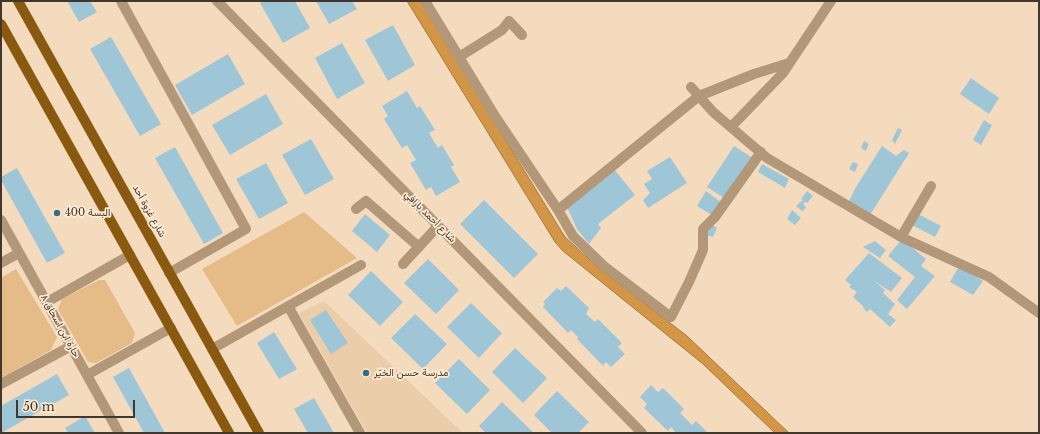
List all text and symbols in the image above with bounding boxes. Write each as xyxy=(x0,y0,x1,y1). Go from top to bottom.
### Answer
street label: شارع غزوة أحد xyxy=(130,183,168,239)
street label: شارع أحمد بارافي xyxy=(402,189,458,245)
place label: البسة 400 xyxy=(65,207,110,219)
marker: البسة 400 xyxy=(52,208,62,218)
street label: حارة ابن اسحاق ٨ xyxy=(38,292,82,360)
place label: مدرسة حسن الخيّر xyxy=(374,367,448,379)
marker: مدرسة حسن الخيّر xyxy=(361,368,371,378)
scale bar xyxy=(18,392,137,418)
text: 50 m xyxy=(23,399,55,414)

